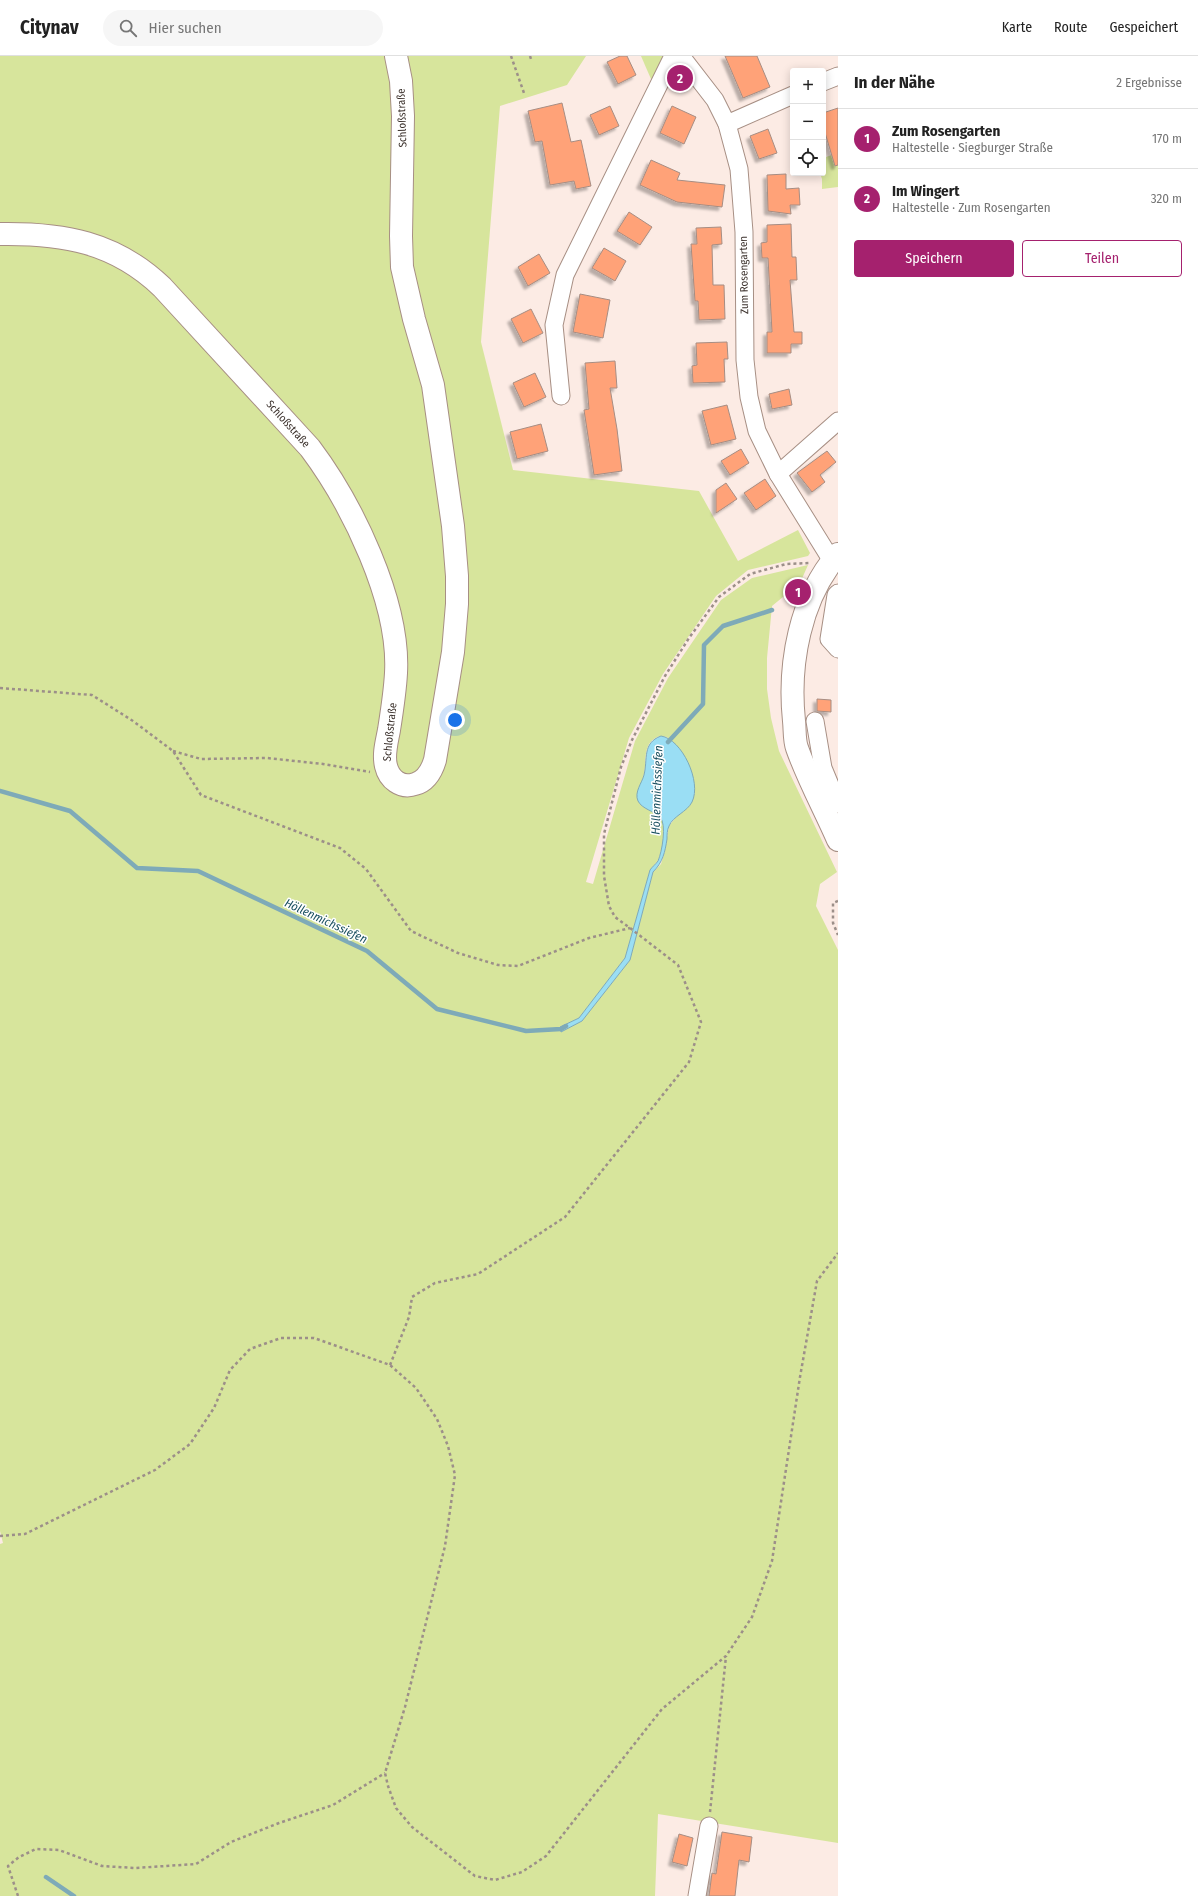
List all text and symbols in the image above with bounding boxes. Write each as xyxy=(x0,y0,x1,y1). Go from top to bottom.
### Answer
search box xyxy=(103,10,383,46)
text: Citynav xyxy=(20,16,79,39)
icon: search xyxy=(117,17,139,39)
text: Hier suchen xyxy=(149,19,222,37)
text: Karte xyxy=(1002,19,1032,36)
text: Route xyxy=(1054,19,1087,36)
text: Gespeichert xyxy=(1109,19,1178,36)
pin: 2 xyxy=(667,63,693,93)
map controls xyxy=(790,68,826,176)
button: + xyxy=(790,68,826,104)
text: In der Nähe xyxy=(854,72,935,93)
text: 2 Ergebnisse xyxy=(1116,75,1182,90)
street label: Schloßstraße xyxy=(394,88,410,148)
button: − xyxy=(790,104,826,140)
text: Zum Rosengarten xyxy=(892,122,1000,140)
text: 1 xyxy=(864,131,870,146)
text: 170 m xyxy=(1152,131,1182,146)
button: locate xyxy=(790,140,826,176)
text: Haltestelle · Siegburger Straße xyxy=(892,140,1053,155)
text: Im Wingert xyxy=(892,182,959,200)
text: 2 xyxy=(864,191,870,206)
text: 320 m xyxy=(1151,191,1182,206)
text: Haltestelle · Zum Rosengarten xyxy=(892,200,1051,215)
street label: Zum Rosengarten xyxy=(737,236,751,314)
button: Speichern xyxy=(854,240,1014,277)
button: Teilen xyxy=(1022,240,1182,277)
street label: Schloßstraße xyxy=(263,398,313,450)
pin: 1 xyxy=(785,577,811,607)
street label: Schloßstraße xyxy=(380,702,400,762)
your location xyxy=(445,710,465,730)
water label: Höllenmichssiefen xyxy=(648,745,666,835)
water label: Höllenmichssiefen xyxy=(283,896,369,946)

